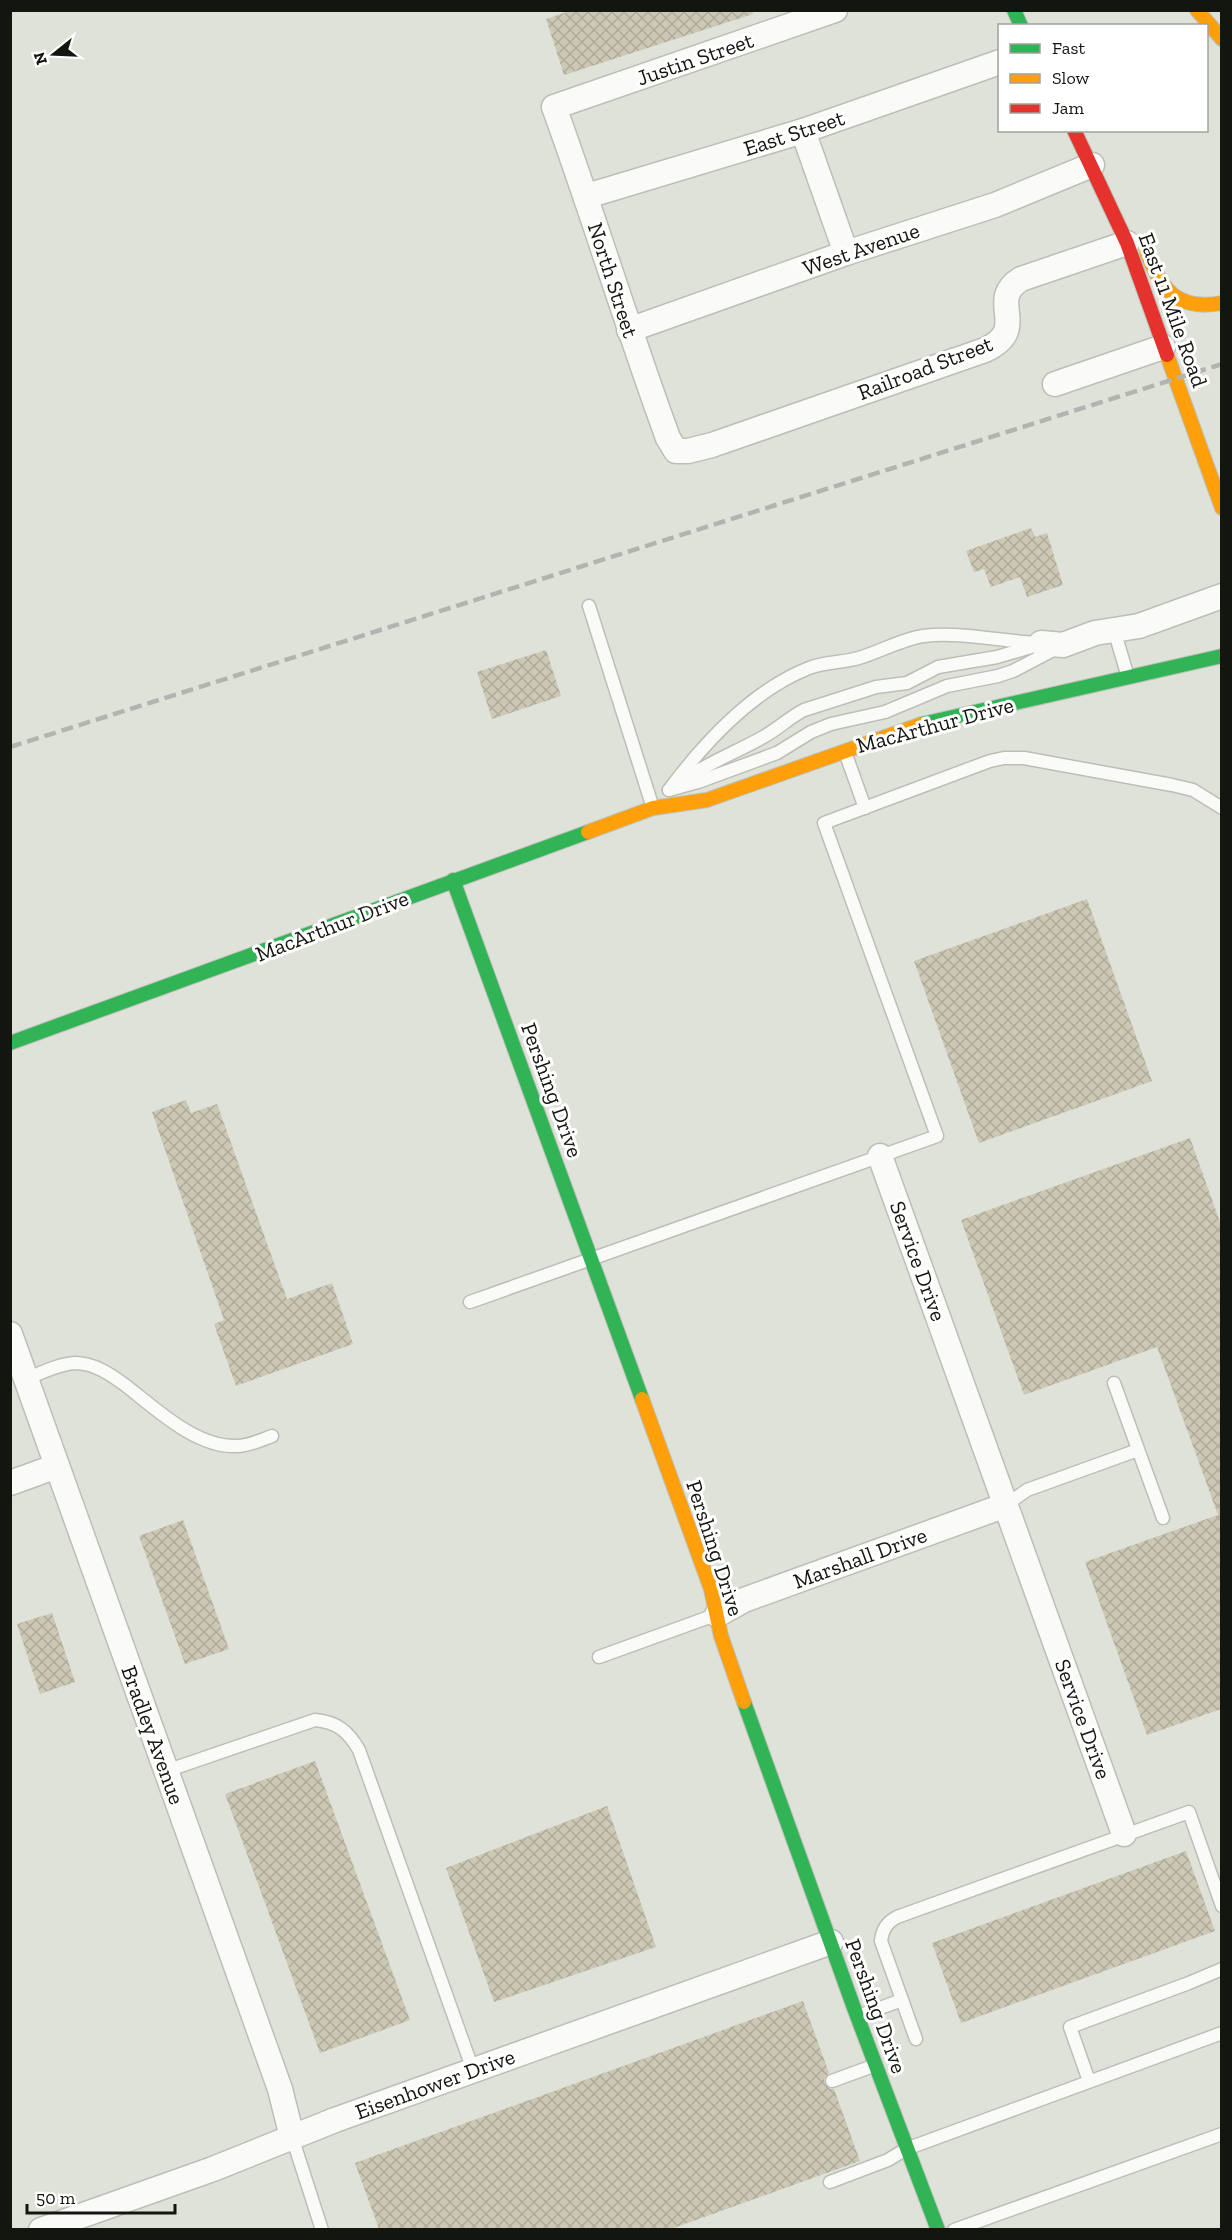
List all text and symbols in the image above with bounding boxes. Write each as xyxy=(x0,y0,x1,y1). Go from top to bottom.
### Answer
north arrow xyxy=(24,24,84,84)
legend xyxy=(998,24,1208,132)
street label: Justin Street xyxy=(633,26,758,92)
text: Fast xyxy=(1052,37,1085,59)
text: N xyxy=(29,50,51,67)
text: Slow xyxy=(1052,67,1089,89)
text: Jam xyxy=(1052,97,1084,119)
street label: East Street xyxy=(740,104,849,162)
street label: West Avenue xyxy=(799,216,923,282)
street label: North Street xyxy=(582,219,645,342)
street label: East 11 Mile Road xyxy=(1133,229,1213,391)
street label: Railroad Street xyxy=(854,330,997,406)
street label: MacArthur Drive xyxy=(853,691,1017,759)
street label: MacArthur Drive xyxy=(252,884,412,968)
street label: Pershing Drive xyxy=(515,1019,589,1161)
street label: Service Drive xyxy=(884,1197,952,1325)
street label: Pershing Drive xyxy=(680,1477,750,1619)
street label: Marshall Drive xyxy=(790,1521,930,1595)
street label: Service Drive xyxy=(1049,1655,1117,1783)
street label: Bradley Avenue xyxy=(115,1662,191,1808)
street label: Pershing Drive xyxy=(839,1935,913,2077)
street label: Eisenhower Drive xyxy=(352,2043,518,2125)
scale bar xyxy=(27,2177,176,2215)
text: 50 m xyxy=(36,2187,76,2209)

